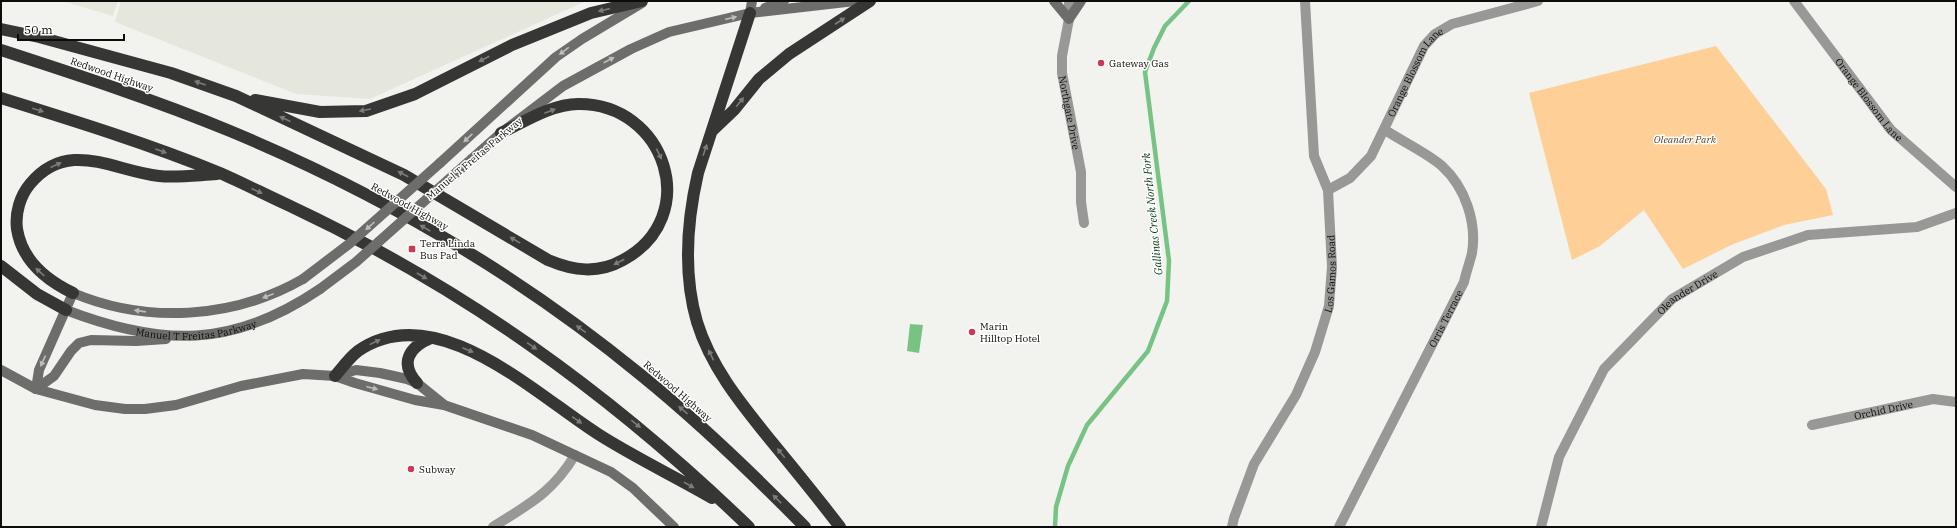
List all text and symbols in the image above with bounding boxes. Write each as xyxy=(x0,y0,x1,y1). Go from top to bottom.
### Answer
one-way arrow xyxy=(598,7,610,13)
one-way arrow xyxy=(725,14,737,20)
scale bar xyxy=(18,16,124,42)
one-way arrow xyxy=(835,17,845,25)
text: 50 m xyxy=(24,22,53,37)
street label: Orange Blossom Lane xyxy=(1385,25,1446,119)
one-way arrow xyxy=(559,47,570,55)
street label: Redwood Highway xyxy=(69,54,156,95)
one-way arrow xyxy=(479,56,490,62)
street label: Orange Blossom Lane xyxy=(1832,56,1905,144)
one-way arrow xyxy=(603,57,615,64)
place label: Gateway Gas xyxy=(1109,57,1169,70)
marker: Gateway Gas xyxy=(1096,58,1106,68)
street label: Northgate Drive xyxy=(1056,75,1083,151)
one-way arrow xyxy=(193,80,205,86)
one-way arrow xyxy=(736,97,744,108)
one-way arrow xyxy=(32,107,44,113)
one-way arrow xyxy=(359,107,371,113)
one-way arrow xyxy=(544,108,556,114)
street label: Manuel T Freitas Parkway xyxy=(424,114,526,202)
one-way arrow xyxy=(279,115,291,122)
one-way arrow xyxy=(462,133,473,142)
park label: Oleander Park xyxy=(1654,133,1717,146)
one-way arrow xyxy=(703,144,709,156)
one-way arrow xyxy=(656,148,662,159)
one-way arrow xyxy=(156,149,168,155)
water label: Gallinas Creek North Fork xyxy=(1139,152,1165,276)
one-way arrow xyxy=(50,162,62,168)
one-way arrow xyxy=(397,171,408,177)
street label: Redwood Highway xyxy=(369,180,451,233)
one-way arrow xyxy=(252,188,263,194)
one-way arrow xyxy=(364,222,375,231)
one-way arrow xyxy=(419,225,431,231)
street label: Los Gamos Road xyxy=(1321,235,1339,314)
place label: Terra Linda Bus Pad xyxy=(420,237,476,262)
one-way arrow xyxy=(509,237,520,244)
marker: Terra Linda Bus Pad xyxy=(407,244,417,254)
one-way arrow xyxy=(613,259,624,265)
one-way arrow xyxy=(35,267,45,277)
street label: Oleander Drive xyxy=(1654,267,1720,318)
one-way arrow xyxy=(417,272,428,279)
street label: Orris Terrace xyxy=(1426,288,1466,350)
one-way arrow xyxy=(261,293,273,299)
one-way arrow xyxy=(134,308,146,314)
street label: Manuel T Freitas Parkway xyxy=(135,317,259,343)
place label: Marin Hilltop Hotel xyxy=(980,320,1040,345)
one-way arrow xyxy=(576,325,587,333)
marker: Marin Hilltop Hotel xyxy=(967,327,977,337)
one-way arrow xyxy=(370,339,381,345)
one-way arrow xyxy=(527,342,537,350)
one-way arrow xyxy=(462,347,474,353)
one-way arrow xyxy=(708,349,714,360)
one-way arrow xyxy=(40,356,46,367)
street label: Redwood Highway xyxy=(641,358,715,425)
one-way arrow xyxy=(366,385,379,391)
street label: Orchid Drive xyxy=(1853,398,1914,423)
one-way arrow xyxy=(677,406,688,415)
one-way arrow xyxy=(572,415,583,424)
one-way arrow xyxy=(630,420,641,428)
one-way arrow xyxy=(776,447,785,458)
place label: Subway xyxy=(419,463,456,476)
marker: Subway xyxy=(406,464,416,474)
one-way arrow xyxy=(683,482,695,489)
one-way arrow xyxy=(772,494,782,504)

